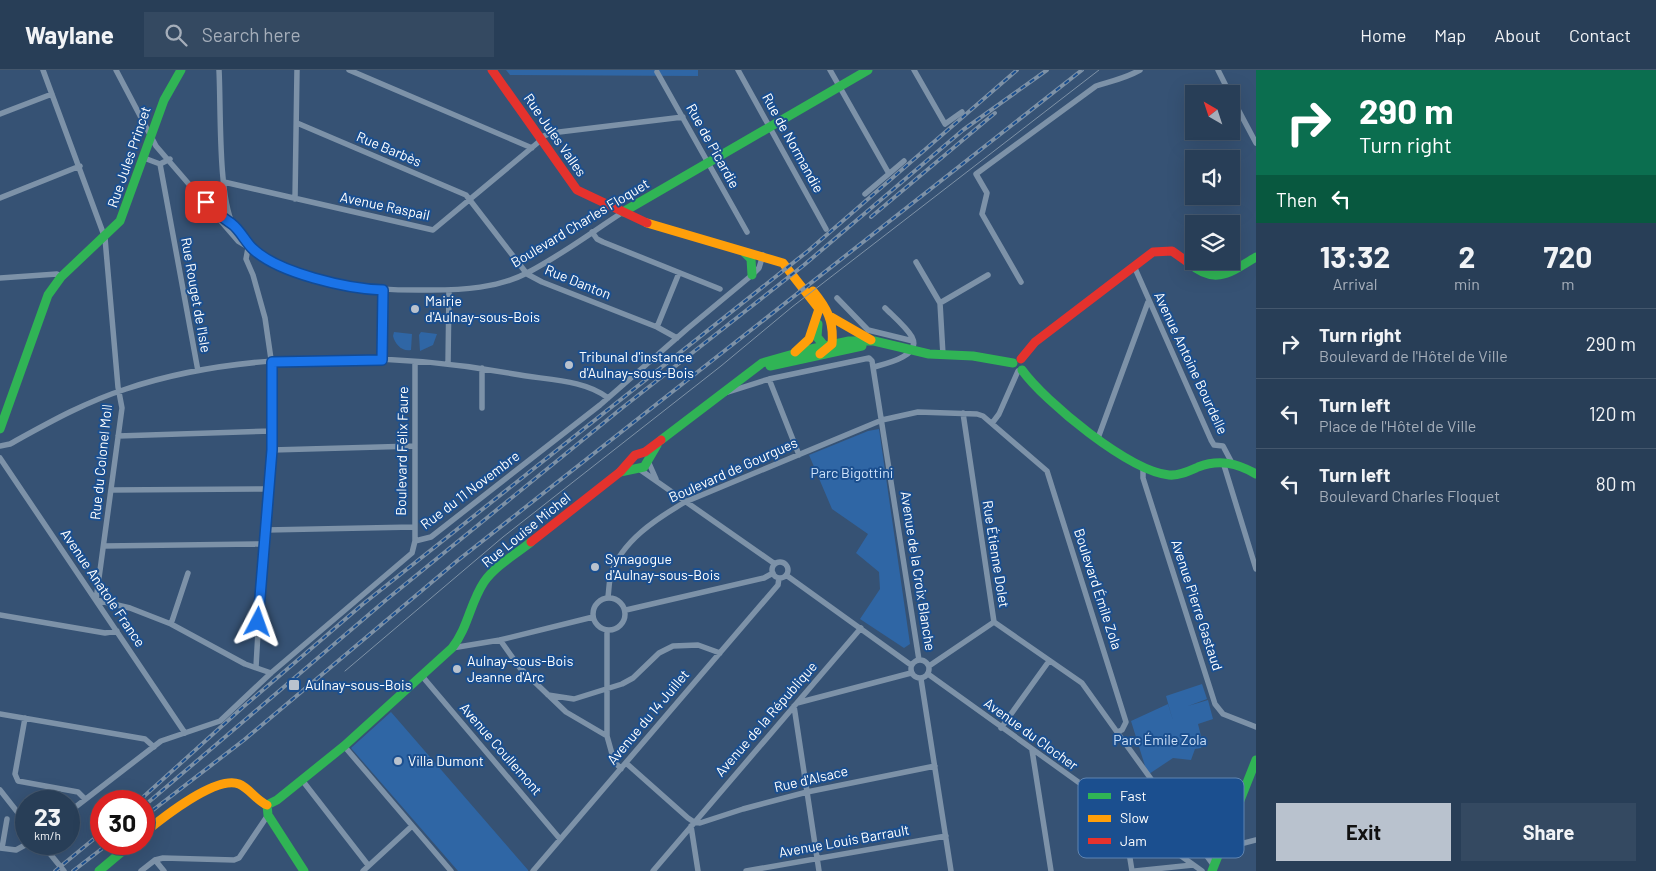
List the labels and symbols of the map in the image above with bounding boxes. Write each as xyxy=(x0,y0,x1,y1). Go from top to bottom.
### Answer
north arrow xyxy=(1185,85,1240,140)
street label: Rue Jules Valles xyxy=(521,90,590,180)
street label: Rue de Normandie xyxy=(759,90,828,196)
street label: Rue de Picardie xyxy=(683,100,744,191)
street label: Rue Jules Princet xyxy=(103,104,154,210)
street label: Rue Barbès xyxy=(354,127,424,170)
street label: Boulevard Charles Floquet xyxy=(507,174,652,271)
pin xyxy=(185,181,227,223)
street label: Avenue Raspail xyxy=(339,188,432,223)
street label: Rue Rouget de l'Isle xyxy=(178,236,215,354)
street label: Rue Danton xyxy=(543,261,614,302)
street label: Avenue Antoine Bourdelle xyxy=(1151,289,1232,437)
place label: Mairie d'Aulnay-sous-Bois xyxy=(425,292,540,325)
marker: Mairie d'Aulnay-sous-Bois xyxy=(409,303,421,315)
place label: Tribunal d'instance d'Aulnay-sous-Bois xyxy=(579,348,694,381)
marker: Tribunal d'instance d'Aulnay-sous-Bois xyxy=(563,359,575,371)
street label: Boulevard Félix Faure xyxy=(392,386,411,516)
street label: Rue du Colonel Moll xyxy=(86,403,115,521)
street label: Boulevard de Gourgues xyxy=(666,433,800,506)
street label: Rue du 11 Novembre xyxy=(417,447,522,532)
park label: Parc Bigottini xyxy=(811,464,893,481)
street label: Rue Louise Michel xyxy=(478,489,573,571)
street label: Avenue de la Croix Blanche xyxy=(897,490,940,652)
street label: Rue Étienne Dolet xyxy=(980,499,1013,609)
street label: Avenue Anatole France xyxy=(58,526,149,650)
street label: Boulevard Émile Zola xyxy=(1071,526,1126,652)
street label: Avenue Pierre Gastaud xyxy=(1168,537,1227,673)
place label: Synagogue d'Aulnay-sous-Bois xyxy=(605,550,720,583)
marker: Synagogue d'Aulnay-sous-Bois xyxy=(589,561,601,573)
position arrow xyxy=(231,595,283,647)
place label: Aulnay-sous-Bois Jeanne d'Arc xyxy=(467,652,574,685)
street label: Avenue de la République xyxy=(711,658,820,780)
marker: Aulnay-sous-Bois Jeanne d'Arc xyxy=(451,663,463,675)
street label: Avenue du 14 Juillet xyxy=(603,666,692,768)
place label: Aulnay-sous-Bois xyxy=(305,676,412,693)
marker: Aulnay-sous-Bois xyxy=(287,678,301,692)
street label: Avenue du Clocher xyxy=(981,694,1082,773)
street label: Avenue Coullemont xyxy=(457,699,546,798)
park label: Parc Émile Zola xyxy=(1113,731,1207,748)
place label: Villa Dumont xyxy=(408,752,484,769)
marker: Villa Dumont xyxy=(392,755,404,767)
street label: Rue d'Alsace xyxy=(772,762,849,795)
legend xyxy=(1078,778,1244,858)
text: Fast xyxy=(1120,787,1146,804)
speed limit sign: 30 xyxy=(90,790,155,855)
text: Slow xyxy=(1120,809,1149,826)
street label: Avenue Louis Barrault xyxy=(777,821,911,860)
text: Jam xyxy=(1120,832,1147,849)

